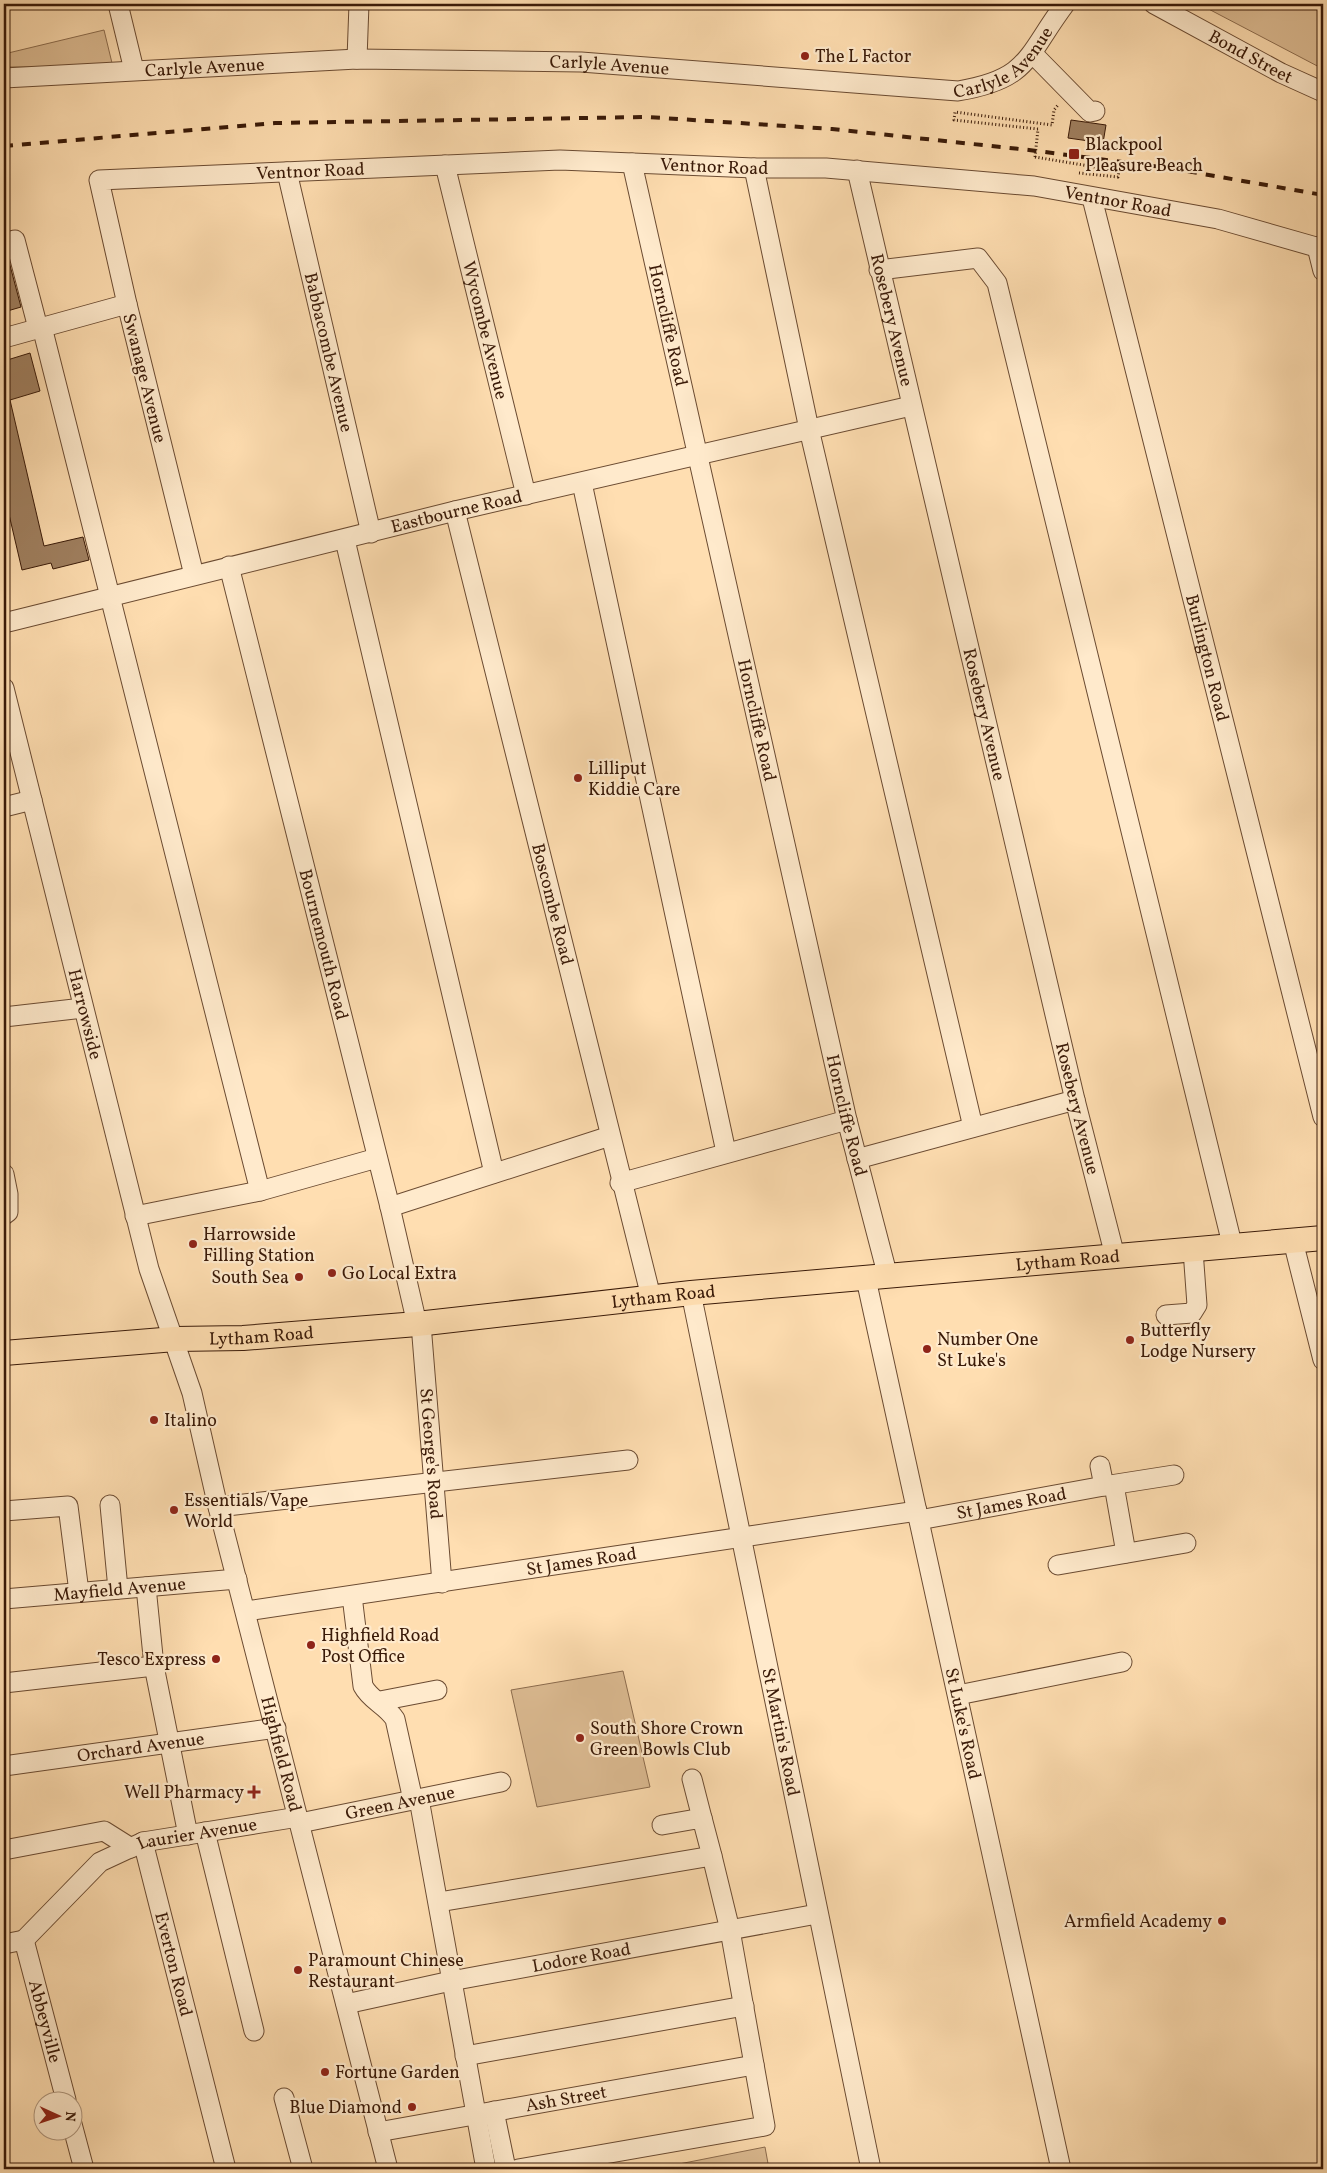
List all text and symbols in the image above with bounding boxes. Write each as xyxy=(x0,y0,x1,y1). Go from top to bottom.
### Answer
street label: Carlyle Avenue xyxy=(952,22,1060,106)
street label: Bond Street xyxy=(1203,25,1296,91)
place label: The L Factor xyxy=(815,45,912,70)
marker: The L Factor xyxy=(799,50,811,62)
street label: Carlyle Avenue xyxy=(549,51,670,83)
street label: Carlyle Avenue xyxy=(144,53,265,84)
place label: Blackpool Pleasure Beach xyxy=(1085,133,1203,179)
marker: Blackpool Pleasure Beach xyxy=(1067,147,1081,161)
street label: Ventnor Road xyxy=(659,153,768,182)
street label: Ventnor Road xyxy=(256,157,365,187)
street label: Ventnor Road xyxy=(1062,181,1173,224)
street label: Rosebery Avenue xyxy=(863,251,918,389)
street label: Wycombe Avenue xyxy=(455,259,513,402)
street label: Horncliffe Road xyxy=(641,262,693,389)
street label: Babbacombe Avenue xyxy=(297,270,358,435)
street label: Swanage Avenue xyxy=(115,311,172,446)
street label: Eastbourne Road xyxy=(388,485,525,540)
street label: Burlington Road xyxy=(1178,592,1234,724)
street label: Rosebery Avenue xyxy=(955,646,1011,783)
street label: Horncliffe Road xyxy=(730,657,782,784)
place label: Lilliput Kiddie Care xyxy=(588,757,680,803)
marker: Lilliput Kiddie Care xyxy=(572,772,584,784)
street label: Boscombe Road xyxy=(524,841,579,968)
street label: Bournemouth Road xyxy=(292,867,354,1023)
street label: Harrowside xyxy=(61,966,107,1062)
street label: Rosebery Avenue xyxy=(1048,1040,1105,1178)
street label: Horncliffe Road xyxy=(819,1052,872,1179)
place label: Harrowside Filling Station xyxy=(203,1223,315,1269)
marker: Harrowside Filling Station xyxy=(187,1238,199,1250)
street label: Lytham Road xyxy=(1015,1245,1121,1279)
place label: Go Local Extra xyxy=(342,1262,457,1287)
place label: South Sea xyxy=(211,1266,289,1291)
marker: Go Local Extra xyxy=(326,1267,338,1279)
marker: South Sea xyxy=(293,1271,305,1283)
street label: Lytham Road xyxy=(610,1280,717,1316)
place label: Butterfly Lodge Nursery xyxy=(1140,1319,1256,1365)
street label: Lytham Road xyxy=(209,1321,315,1352)
place label: Number One St Luke's xyxy=(937,1328,1038,1374)
marker: Butterfly Lodge Nursery xyxy=(1124,1334,1136,1346)
marker: Number One St Luke's xyxy=(921,1343,933,1355)
street label: St George's Road xyxy=(412,1387,448,1520)
place label: Italino xyxy=(164,1409,217,1434)
marker: Italino xyxy=(148,1414,160,1426)
street label: St James Road xyxy=(955,1482,1069,1527)
place label: Essentials/Vape World xyxy=(184,1489,308,1535)
marker: Essentials/Vape World xyxy=(168,1504,180,1516)
street label: St James Road xyxy=(525,1542,638,1583)
street label: Mayfield Avenue xyxy=(52,1572,187,1609)
place label: Highfield Road Post Office xyxy=(321,1624,440,1670)
marker: Highfield Road Post Office xyxy=(305,1639,317,1651)
place label: Tesco Express xyxy=(97,1648,206,1673)
marker: Tesco Express xyxy=(210,1653,222,1665)
street label: St Martin's Road xyxy=(754,1666,805,1798)
street label: St Luke's Road xyxy=(938,1666,986,1782)
street label: Highfield Road xyxy=(253,1694,307,1815)
place label: South Shore Crown Green Bowls Club xyxy=(590,1717,744,1763)
street label: Orchard Avenue xyxy=(76,1727,206,1770)
marker: South Shore Crown Green Bowls Club xyxy=(574,1732,586,1744)
place label: Well Pharmacy xyxy=(124,1781,244,1806)
street label: Green Avenue xyxy=(343,1781,457,1827)
marker: Well Pharmacy xyxy=(248,1786,260,1798)
street label: Laurier Avenue xyxy=(133,1813,259,1857)
street label: Everton Road xyxy=(147,1910,198,2019)
place label: Armfield Academy xyxy=(1064,1910,1212,1935)
marker: Armfield Academy xyxy=(1216,1915,1228,1927)
street label: Lodore Road xyxy=(530,1937,633,1980)
place label: Paramount Chinese Restaurant xyxy=(308,1949,464,1995)
marker: Paramount Chinese Restaurant xyxy=(292,1964,304,1976)
street label: Abbeyville xyxy=(21,1978,67,2066)
place label: Fortune Garden xyxy=(335,2061,460,2086)
marker: Fortune Garden xyxy=(319,2066,331,2078)
street label: Ash Street xyxy=(524,2080,609,2119)
north arrow xyxy=(32,2090,82,2140)
place label: Blue Diamond xyxy=(289,2096,402,2121)
marker: Blue Diamond xyxy=(406,2101,418,2113)
text: N xyxy=(60,2111,79,2122)

